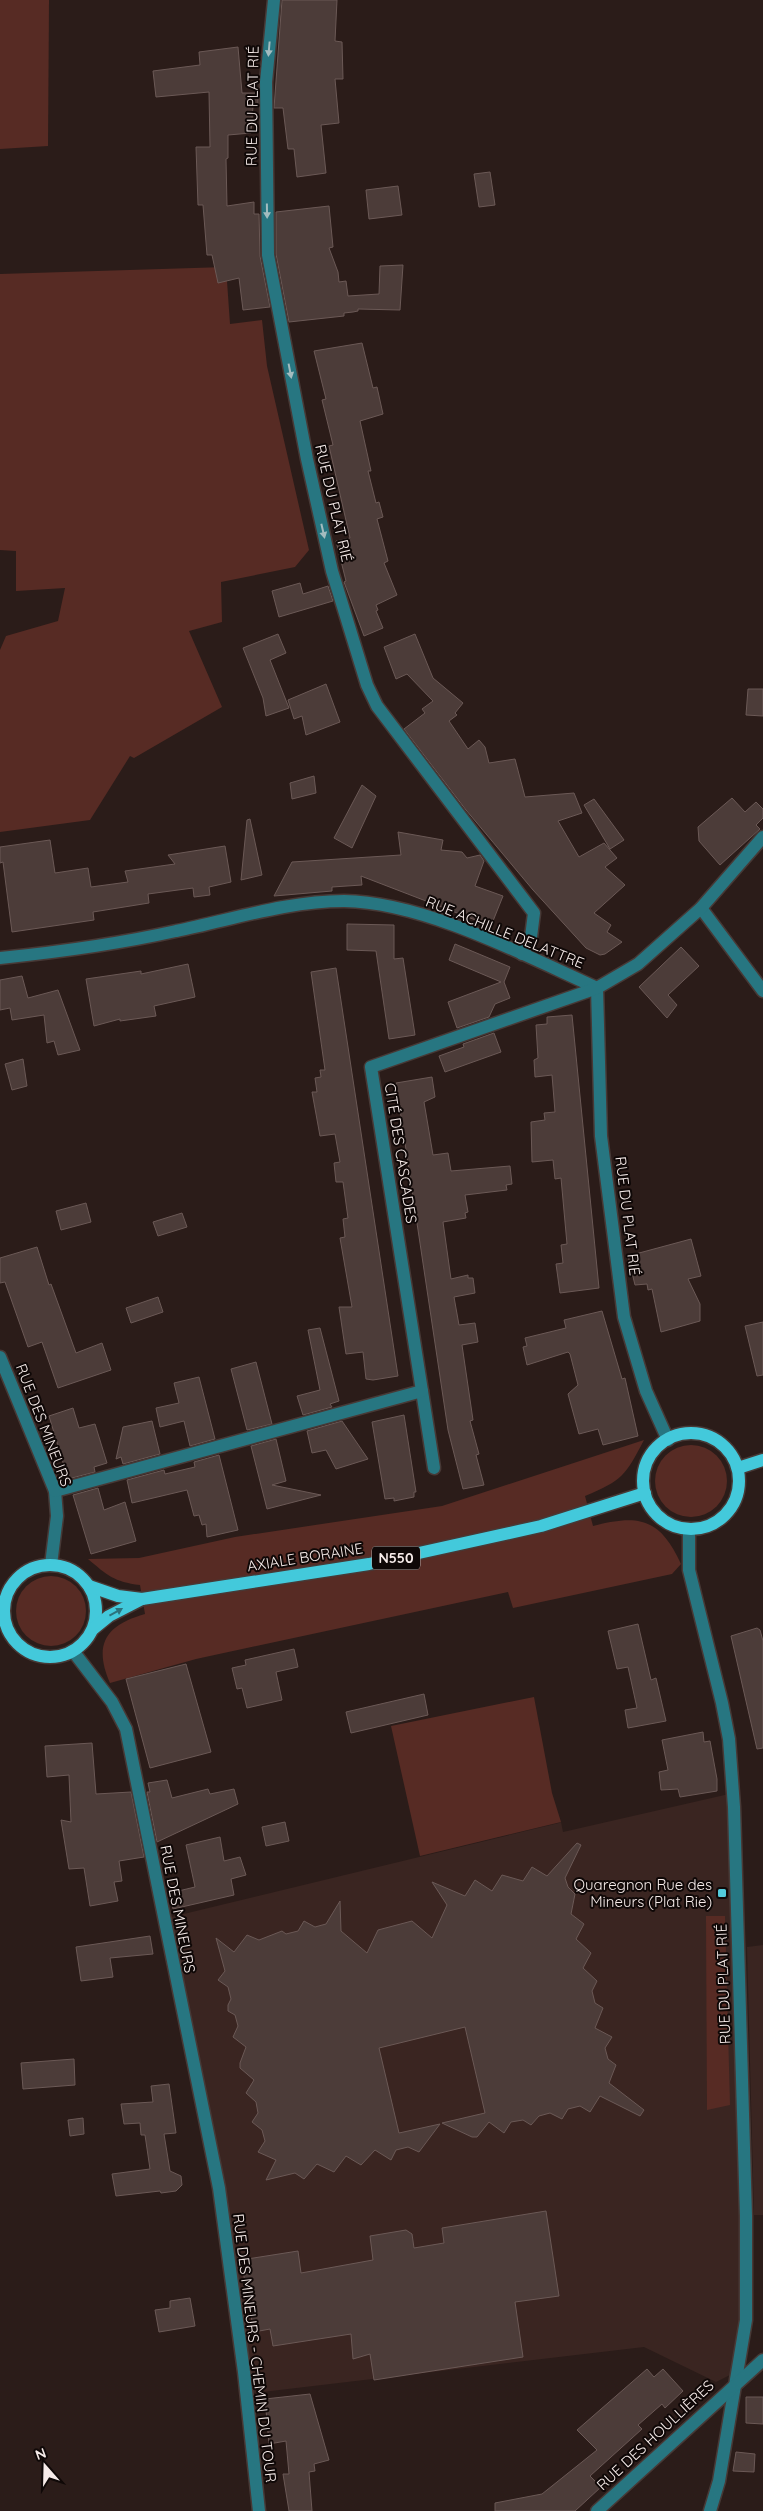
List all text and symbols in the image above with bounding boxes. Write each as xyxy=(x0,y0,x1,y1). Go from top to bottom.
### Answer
one-way arrow xyxy=(265,41,273,57)
street label: RUE DU PLAT RIÉ xyxy=(241,46,263,166)
one-way arrow xyxy=(263,203,271,219)
one-way arrow xyxy=(286,364,294,380)
street label: RUE DU PLAT RIÉ xyxy=(311,442,357,564)
one-way arrow xyxy=(319,523,327,538)
street label: RUE ACHILLE DELATTRE xyxy=(423,891,587,973)
street label: CITÉ DES CASCADES xyxy=(380,1081,422,1225)
street label: RUE DU PLAT RIÉ xyxy=(611,1155,645,1277)
street label: RUE DES MINEURS xyxy=(12,1361,76,1489)
street label: AXIALE BORAINE xyxy=(246,1538,364,1576)
road number: N550 xyxy=(372,1546,420,1570)
one-way arrow xyxy=(109,1608,124,1616)
street label: RUE DES MINEURS xyxy=(156,1843,200,1975)
place label: Quaregnon Rue des Mineurs (Plat Rie) xyxy=(573,1875,712,1911)
marker: Quaregnon Rue des Mineurs (Plat Rie) xyxy=(716,1887,728,1899)
street label: RUE DU PLAT RIÉ xyxy=(711,1924,735,2044)
street label: RUE DES MINEURS - CHEMIN DU TOUR xyxy=(229,2212,281,2484)
street label: RUE DES HOULLIÈRES xyxy=(592,2376,718,2494)
north arrow xyxy=(20,2441,70,2491)
text: N xyxy=(33,2444,48,2464)

